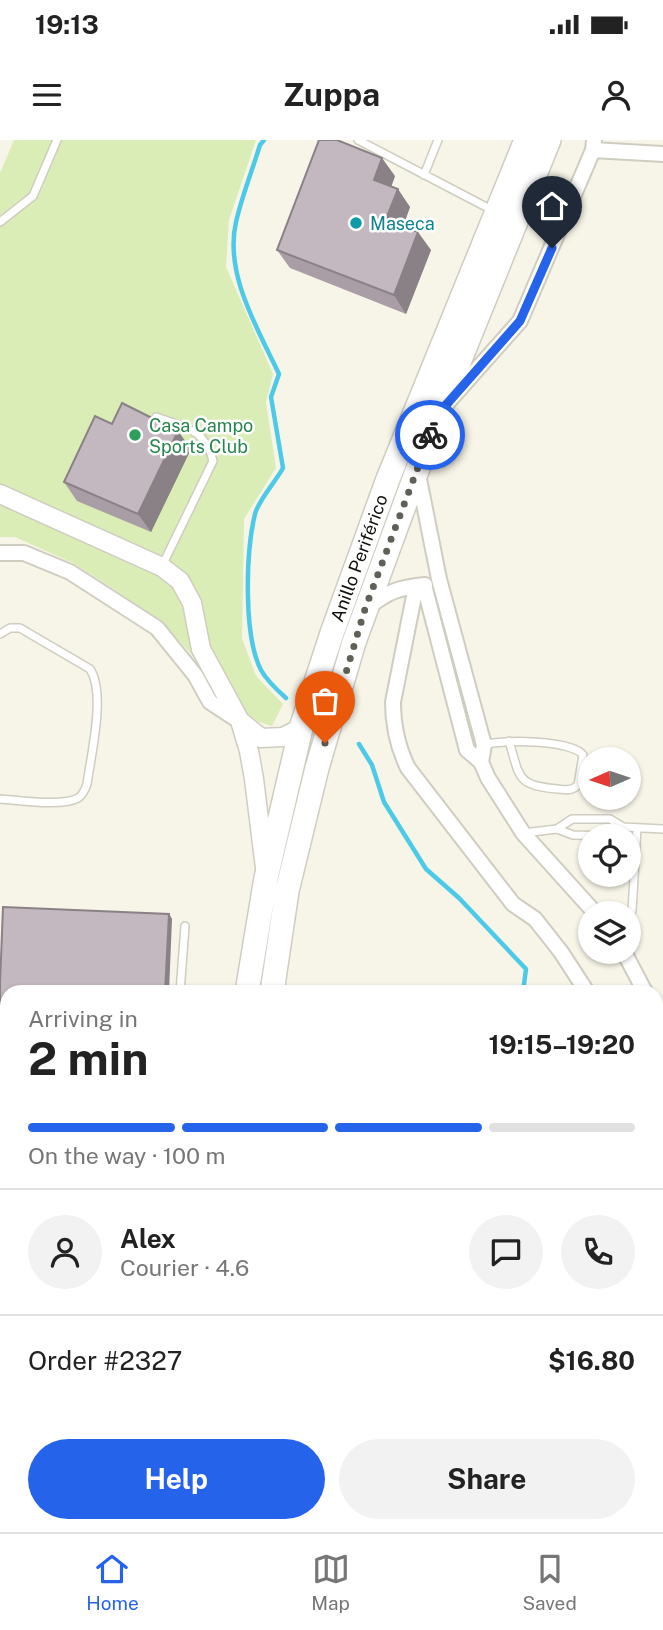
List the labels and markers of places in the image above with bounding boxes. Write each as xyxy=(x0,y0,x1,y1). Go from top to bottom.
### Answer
pin xyxy=(522,176,582,248)
place label: Maseca xyxy=(370,213,435,234)
marker: Maseca xyxy=(348,215,364,231)
place label: Casa Campo Sports Club xyxy=(149,415,253,457)
marker: Casa Campo Sports Club xyxy=(127,427,143,443)
pin xyxy=(295,671,355,743)

